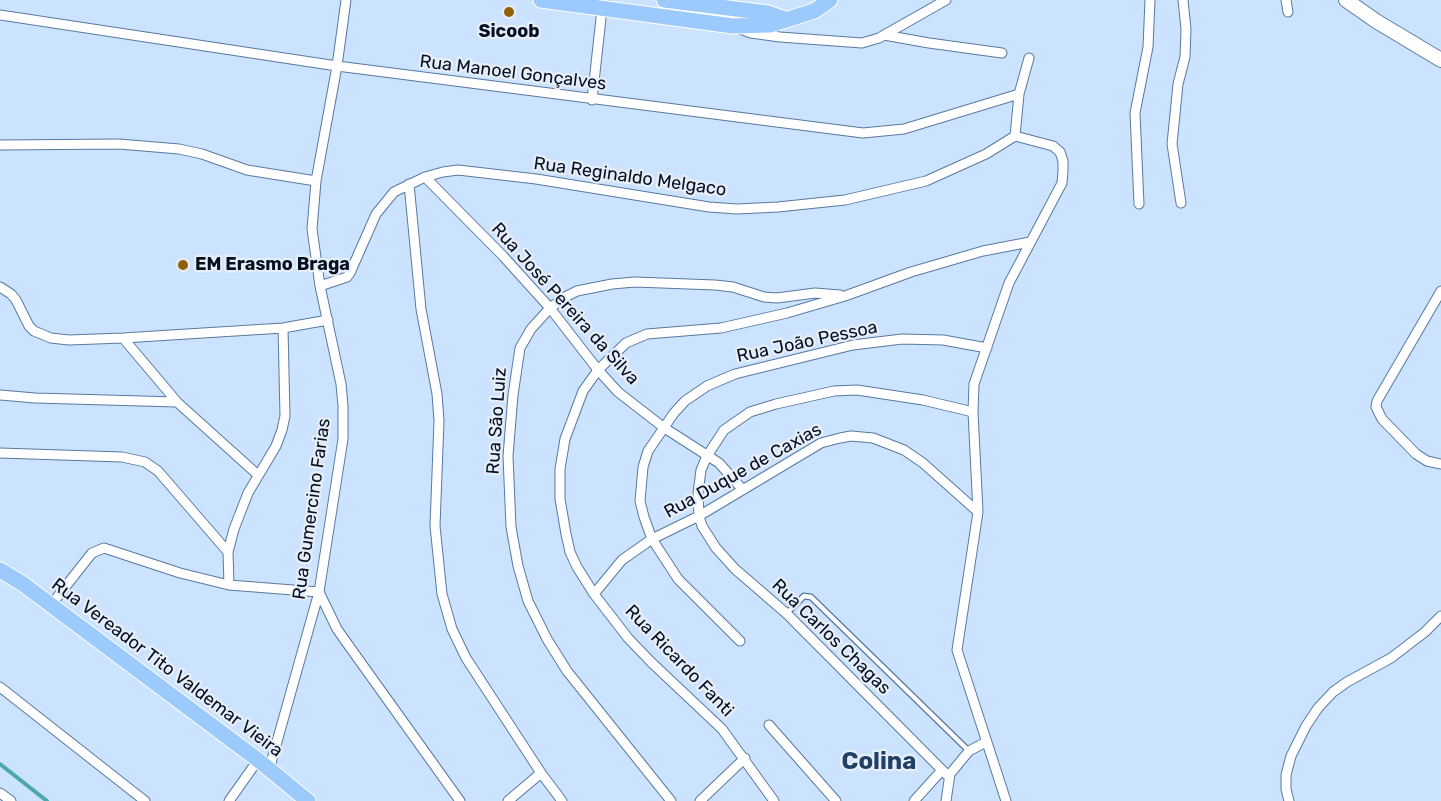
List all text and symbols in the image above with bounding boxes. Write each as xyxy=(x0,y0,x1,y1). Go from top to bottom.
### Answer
marker: Sicoob xyxy=(502,5,516,19)
place label: Sicoob xyxy=(478,21,540,43)
street label: Rua Manoel Gonçalves xyxy=(418,51,608,95)
street label: Rua Reginaldo Melgaco xyxy=(532,153,728,201)
street label: Rua José Pereira da Silva xyxy=(487,219,643,389)
place label: EM Erasmo Braga xyxy=(195,254,350,276)
marker: EM Erasmo Braga xyxy=(176,258,190,272)
street label: Rua João Pessoa xyxy=(735,317,879,367)
street label: Rua São Luiz xyxy=(482,367,512,475)
street label: Rua Gumercino Farias xyxy=(289,417,335,601)
street label: Rua Duque de Caxias xyxy=(661,419,825,523)
street label: Rua Vereador Tito Valdemar Vieira xyxy=(47,574,287,762)
street label: Rua Carlos Chagas xyxy=(767,575,895,699)
street label: Rua Ricardo Fanti xyxy=(620,601,738,721)
district label: Colina xyxy=(842,748,916,776)

